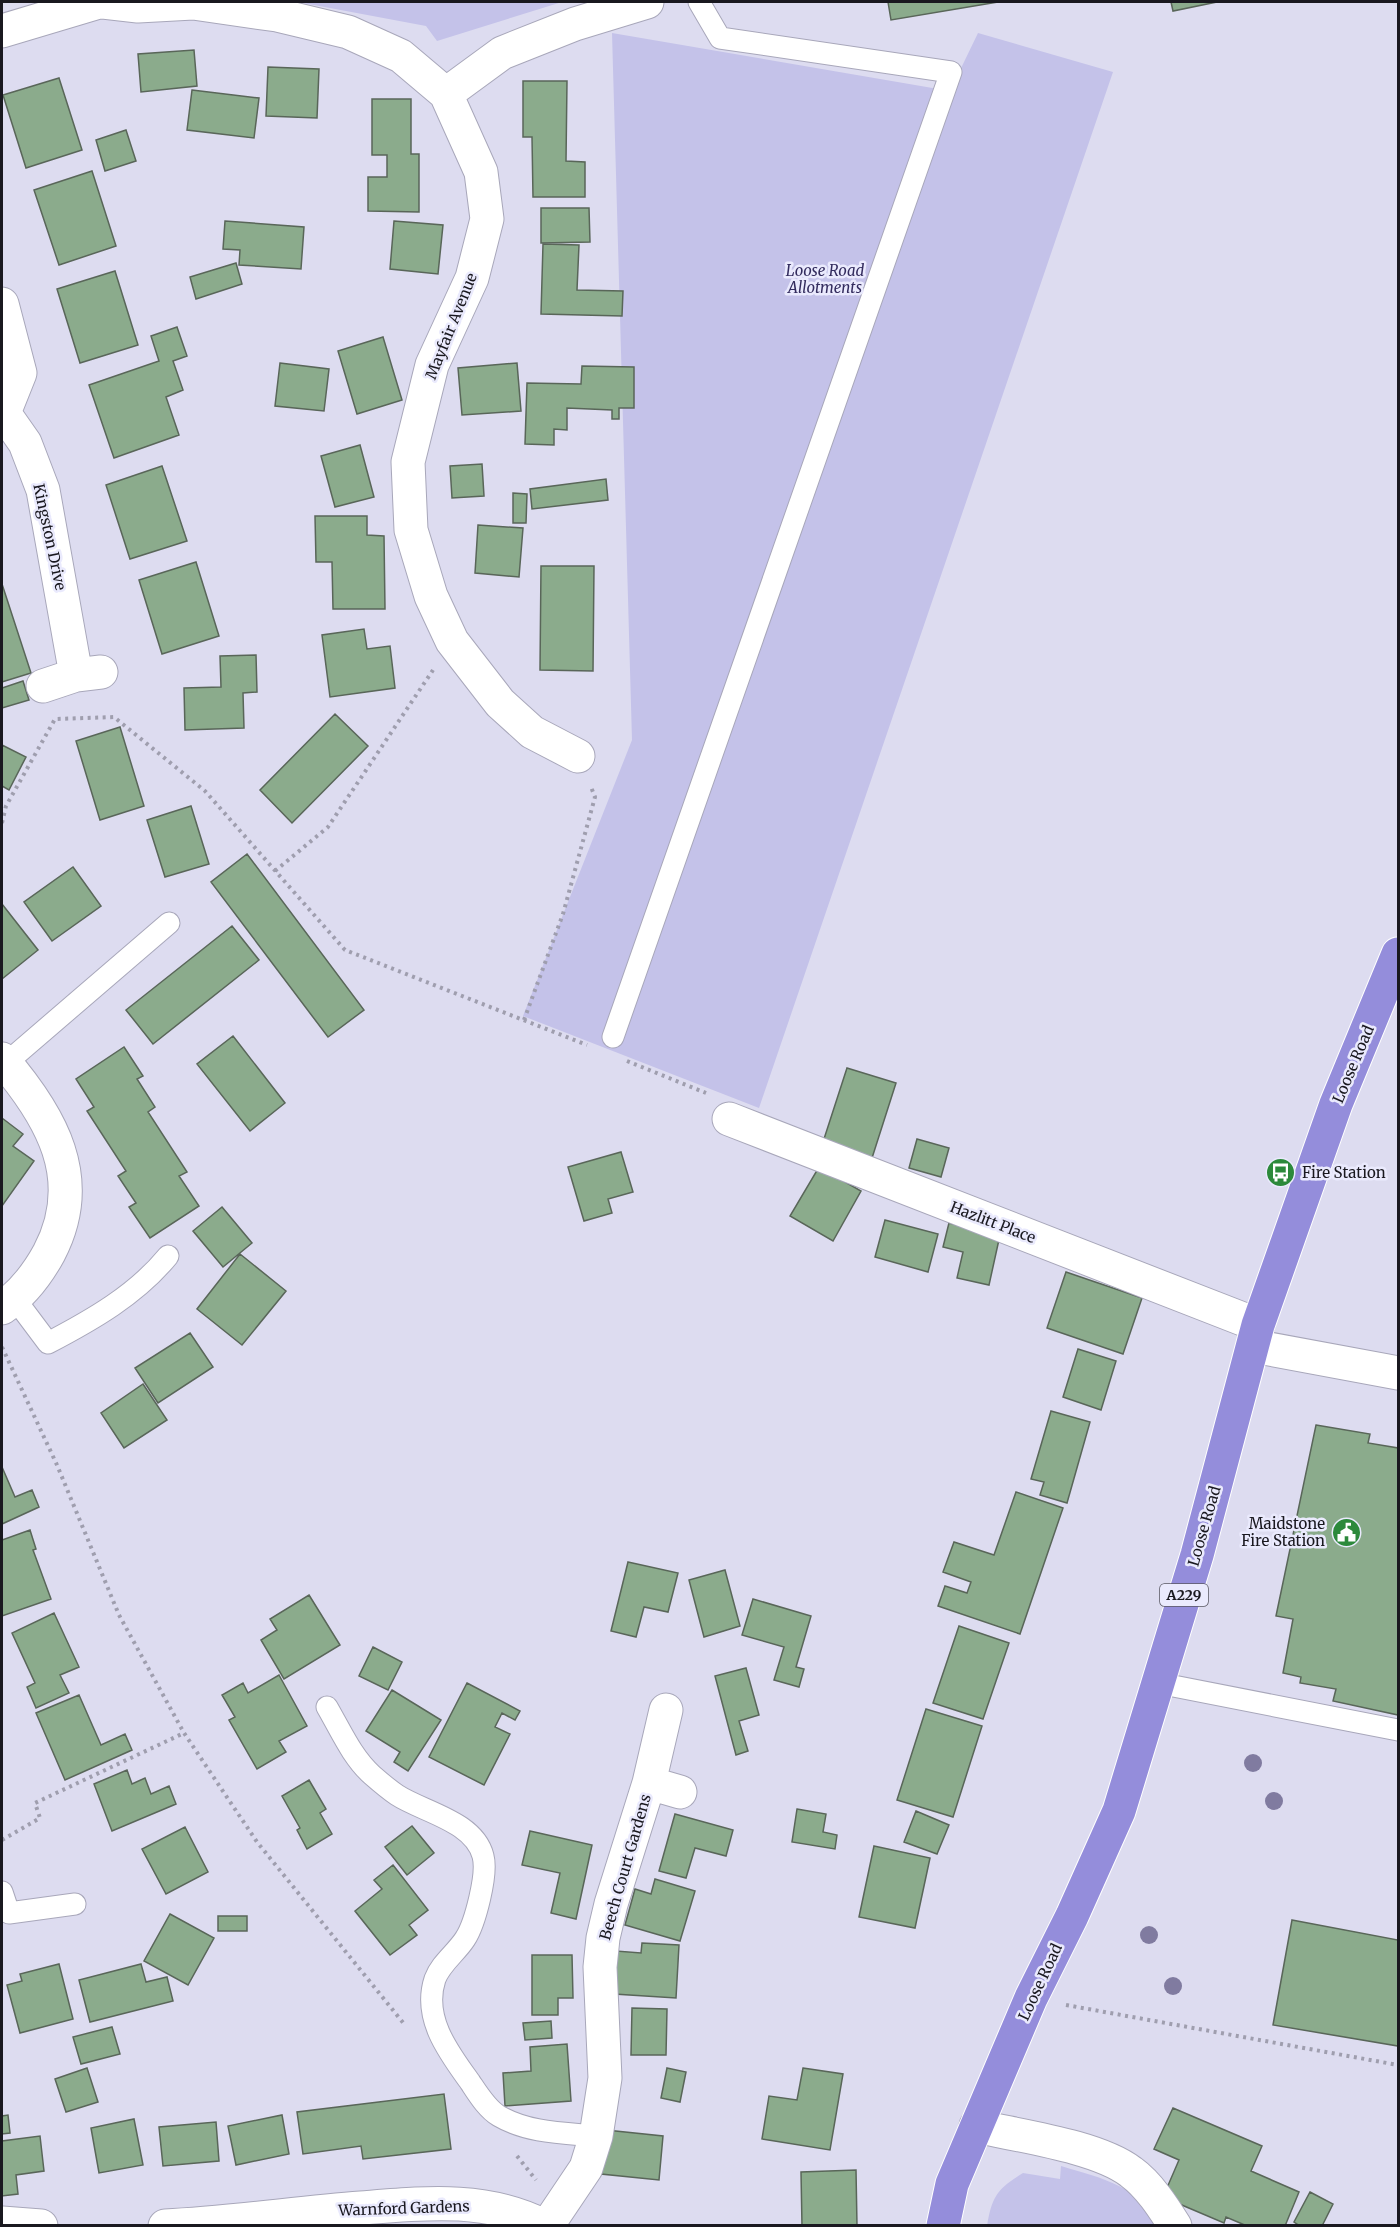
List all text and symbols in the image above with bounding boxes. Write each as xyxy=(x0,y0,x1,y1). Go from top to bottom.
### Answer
park label: Loose Road Allotments xyxy=(786,261,864,297)
street label: Mayfair Avenue xyxy=(421,270,481,382)
street label: Kingston Drive xyxy=(29,482,71,592)
street label: Loose Road xyxy=(1328,1022,1378,1106)
bus stop icon: Fire Station xyxy=(1265,1156,1297,1188)
place label: Fire Station xyxy=(1302,1163,1386,1182)
street label: Hazlitt Place xyxy=(947,1197,1039,1247)
street label: Loose Road xyxy=(1183,1484,1225,1568)
place label: Maidstone Fire Station xyxy=(1241,1514,1325,1550)
public building icon: Maidstone Fire Station xyxy=(1330,1516,1362,1548)
road number: A229 xyxy=(1160,1584,1208,1606)
street label: Beech Court Gardens xyxy=(595,1792,655,1942)
street label: Loose Road xyxy=(1014,1941,1066,2023)
street label: Warnford Gardens xyxy=(337,2196,470,2220)

